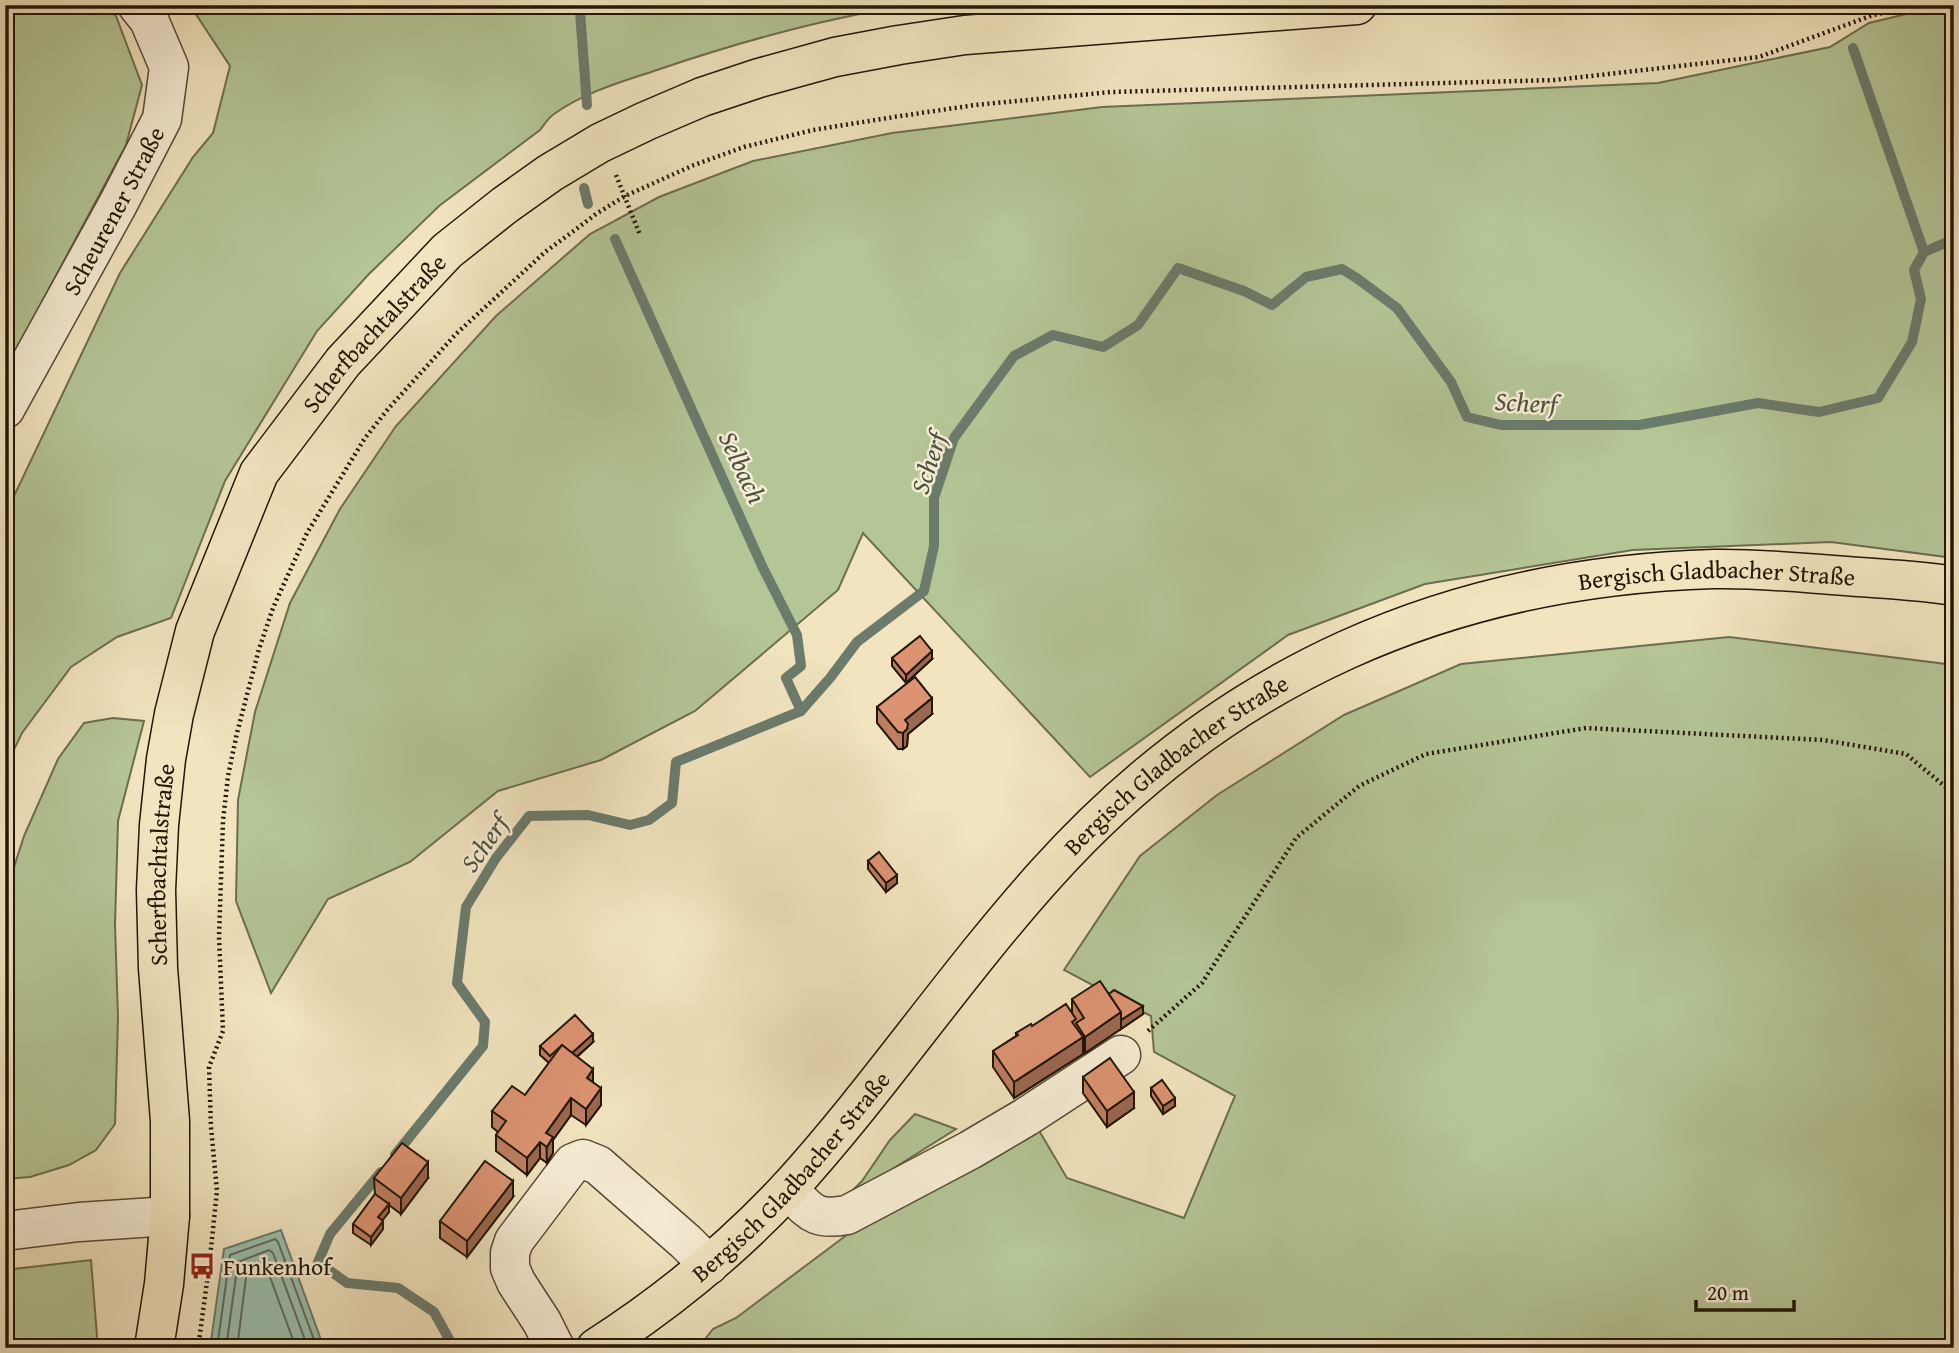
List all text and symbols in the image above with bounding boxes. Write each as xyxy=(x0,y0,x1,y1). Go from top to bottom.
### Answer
street label: Scheurener Straße xyxy=(54,120,173,301)
street label: Scherfbachtalstraße xyxy=(293,245,454,420)
water label: Scherf xyxy=(1494,381,1563,423)
water label: Scherf xyxy=(900,423,958,499)
water label: Selbach xyxy=(709,424,777,510)
street label: Bergisch Gladbacher Straße xyxy=(1576,551,1857,599)
street label: Bergisch Gladbacher Straße xyxy=(1055,665,1294,863)
street label: Scherfbachtalstraße xyxy=(138,762,183,966)
water label: Scherf xyxy=(450,803,520,880)
street label: Bergisch Gladbacher Straße xyxy=(684,1063,898,1290)
place label: Funkenhof xyxy=(223,1249,333,1284)
bus stop icon: Funkenhof xyxy=(187,1251,217,1281)
scale bar xyxy=(1696,1269,1794,1313)
text: 20 m xyxy=(1707,1277,1749,1308)

